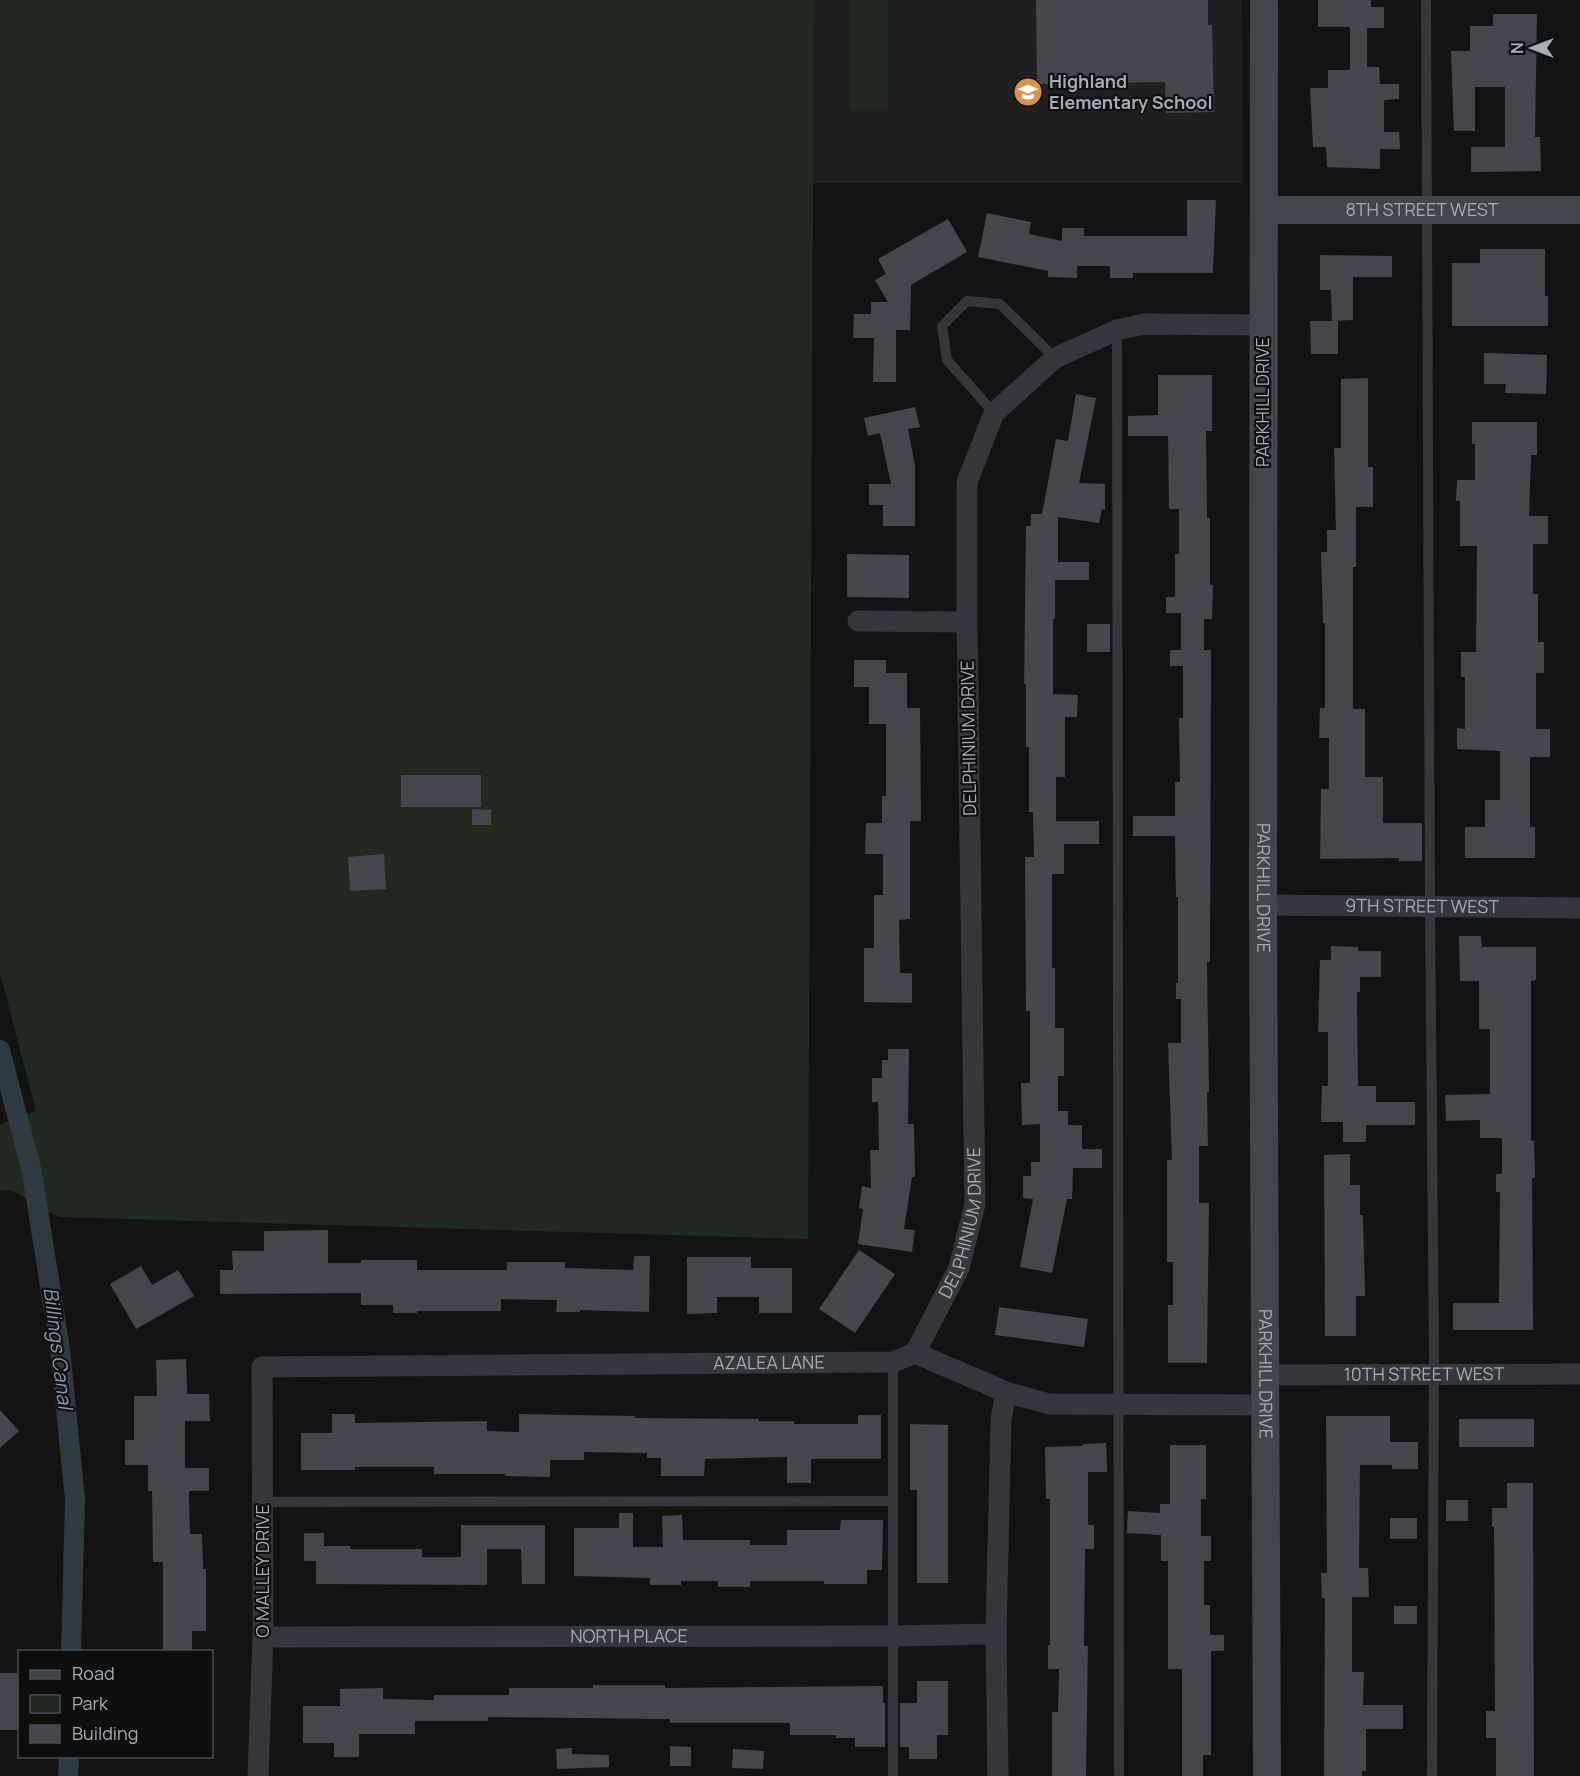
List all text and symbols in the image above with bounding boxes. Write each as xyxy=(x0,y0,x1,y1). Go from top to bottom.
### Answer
north arrow xyxy=(1502,18,1562,78)
text: N xyxy=(1506,42,1528,54)
place label: Highland Elementary School xyxy=(1049,69,1212,114)
school or university icon: Highland Elementary School xyxy=(1012,76,1044,108)
street label: 8TH STREET WEST xyxy=(1345,197,1499,221)
street label: PARKHILL DRIVE xyxy=(1250,337,1274,467)
street label: DELPHINIUM DRIVE xyxy=(955,660,981,816)
street label: PARKHILL DRIVE xyxy=(1252,823,1276,953)
street label: 9TH STREET WEST xyxy=(1345,893,1499,918)
street label: DELPHINIUM DRIVE xyxy=(932,1147,987,1302)
water label: Billings Canal xyxy=(38,1286,80,1413)
street label: PARKHILL DRIVE xyxy=(1254,1309,1278,1439)
street label: AZALEA LANE xyxy=(713,1350,825,1374)
street label: 10TH STREET WEST xyxy=(1344,1361,1505,1386)
street label: O MALLEY DRIVE xyxy=(250,1504,274,1638)
street label: NORTH PLACE xyxy=(570,1623,688,1648)
legend xyxy=(18,1650,213,1758)
text: Road xyxy=(72,1661,115,1685)
text: Park xyxy=(72,1691,109,1715)
text: Building xyxy=(72,1721,138,1745)

